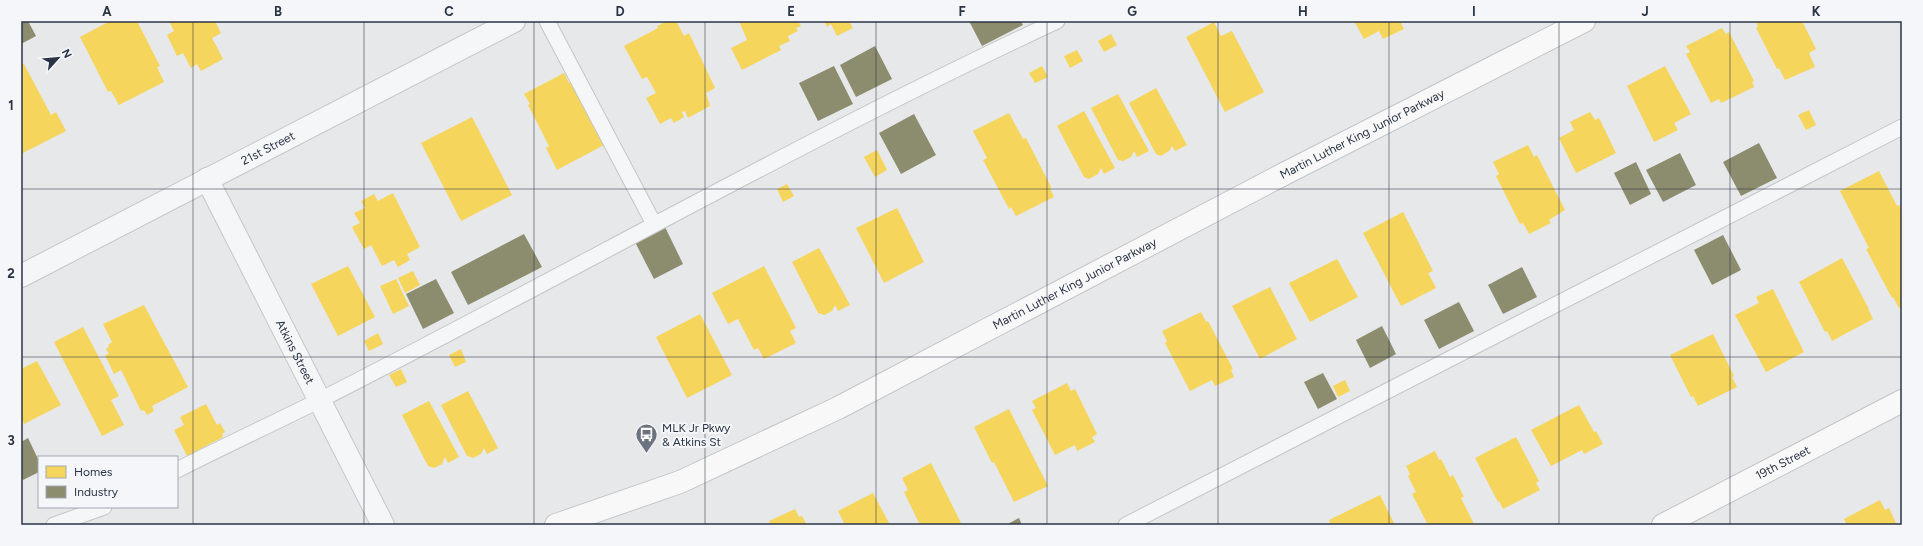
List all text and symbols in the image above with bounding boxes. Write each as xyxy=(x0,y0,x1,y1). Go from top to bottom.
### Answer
text: A xyxy=(102,4,112,19)
text: B xyxy=(274,4,282,19)
text: C xyxy=(444,4,454,19)
text: D xyxy=(615,4,625,19)
text: E xyxy=(787,4,795,19)
text: F xyxy=(958,4,966,19)
text: G xyxy=(1127,4,1137,19)
text: H xyxy=(1298,4,1308,19)
text: I xyxy=(1472,4,1476,19)
text: J xyxy=(1641,4,1649,19)
text: K xyxy=(1812,4,1821,19)
north arrow xyxy=(38,38,78,78)
text: N xyxy=(59,47,74,60)
street label: Martin Luther King Junior Parkway xyxy=(1277,86,1447,182)
text: 1 xyxy=(8,98,14,113)
street label: 21st Street xyxy=(239,128,298,168)
street label: Martin Luther King Junior Parkway xyxy=(990,235,1159,332)
text: 2 xyxy=(7,266,15,281)
street label: Atkins Street xyxy=(273,317,317,387)
place label: MLK Jr Pkwy & Atkins St xyxy=(662,421,731,449)
bus stop icon: MLK Jr Pkwy & Atkins St xyxy=(634,422,660,455)
text: 3 xyxy=(7,433,15,448)
street label: 19th Street xyxy=(1753,443,1813,483)
legend xyxy=(38,456,178,508)
text: Homes xyxy=(74,465,113,479)
text: Industry xyxy=(74,485,119,499)

